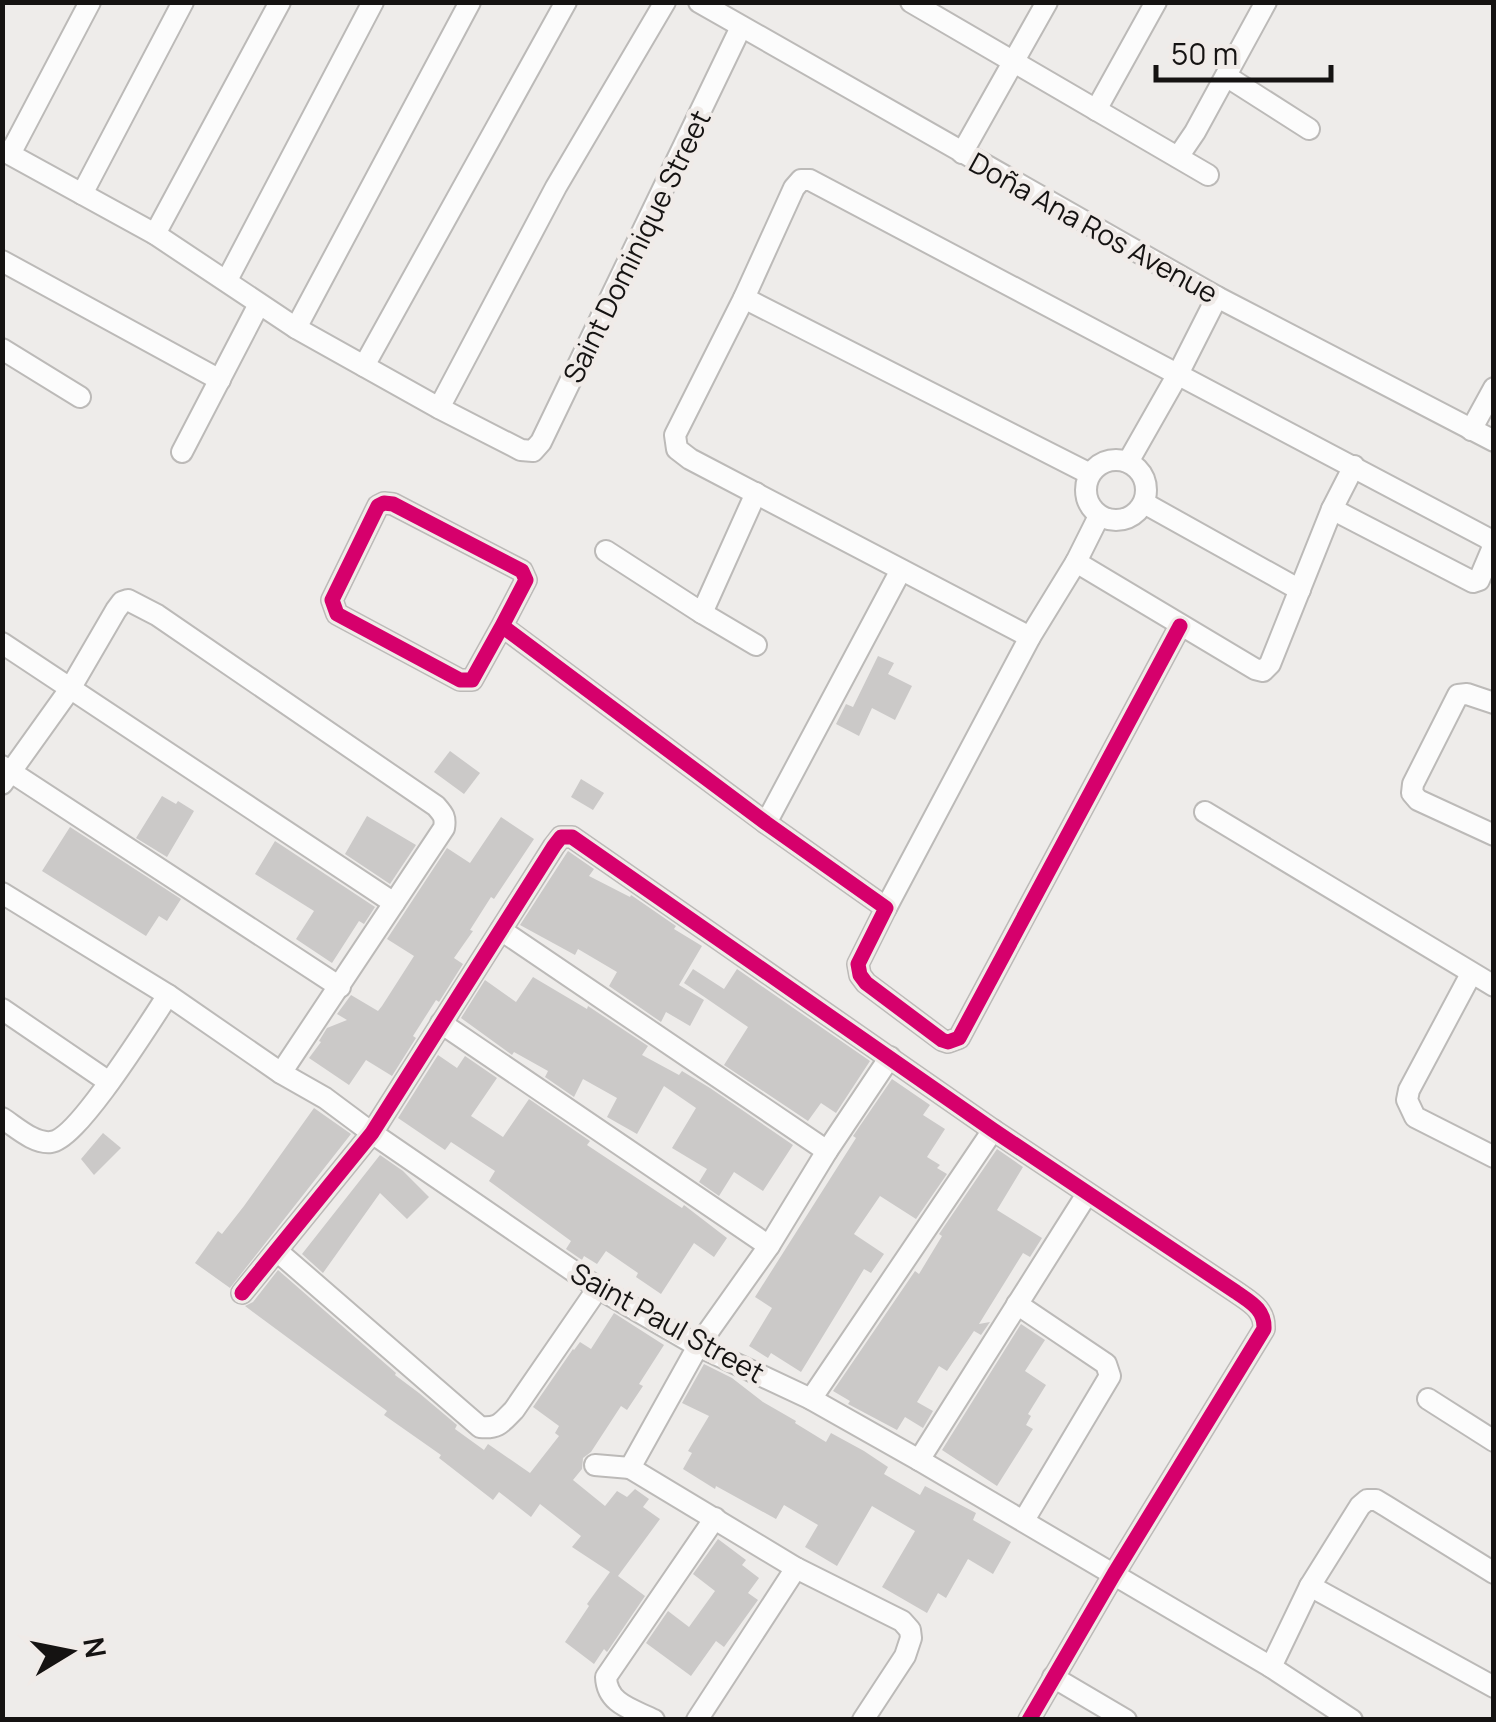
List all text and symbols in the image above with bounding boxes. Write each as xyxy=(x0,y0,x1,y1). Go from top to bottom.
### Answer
scale bar xyxy=(1156,20,1331,82)
text: 50 m xyxy=(1171,33,1238,74)
street label: Saint Dominique Street xyxy=(553,103,719,389)
street label: Doña Ana Ros Avenue xyxy=(963,143,1225,311)
street label: Saint Paul Street xyxy=(564,1253,772,1391)
north arrow xyxy=(20,1602,120,1702)
text: N xyxy=(75,1634,116,1661)

